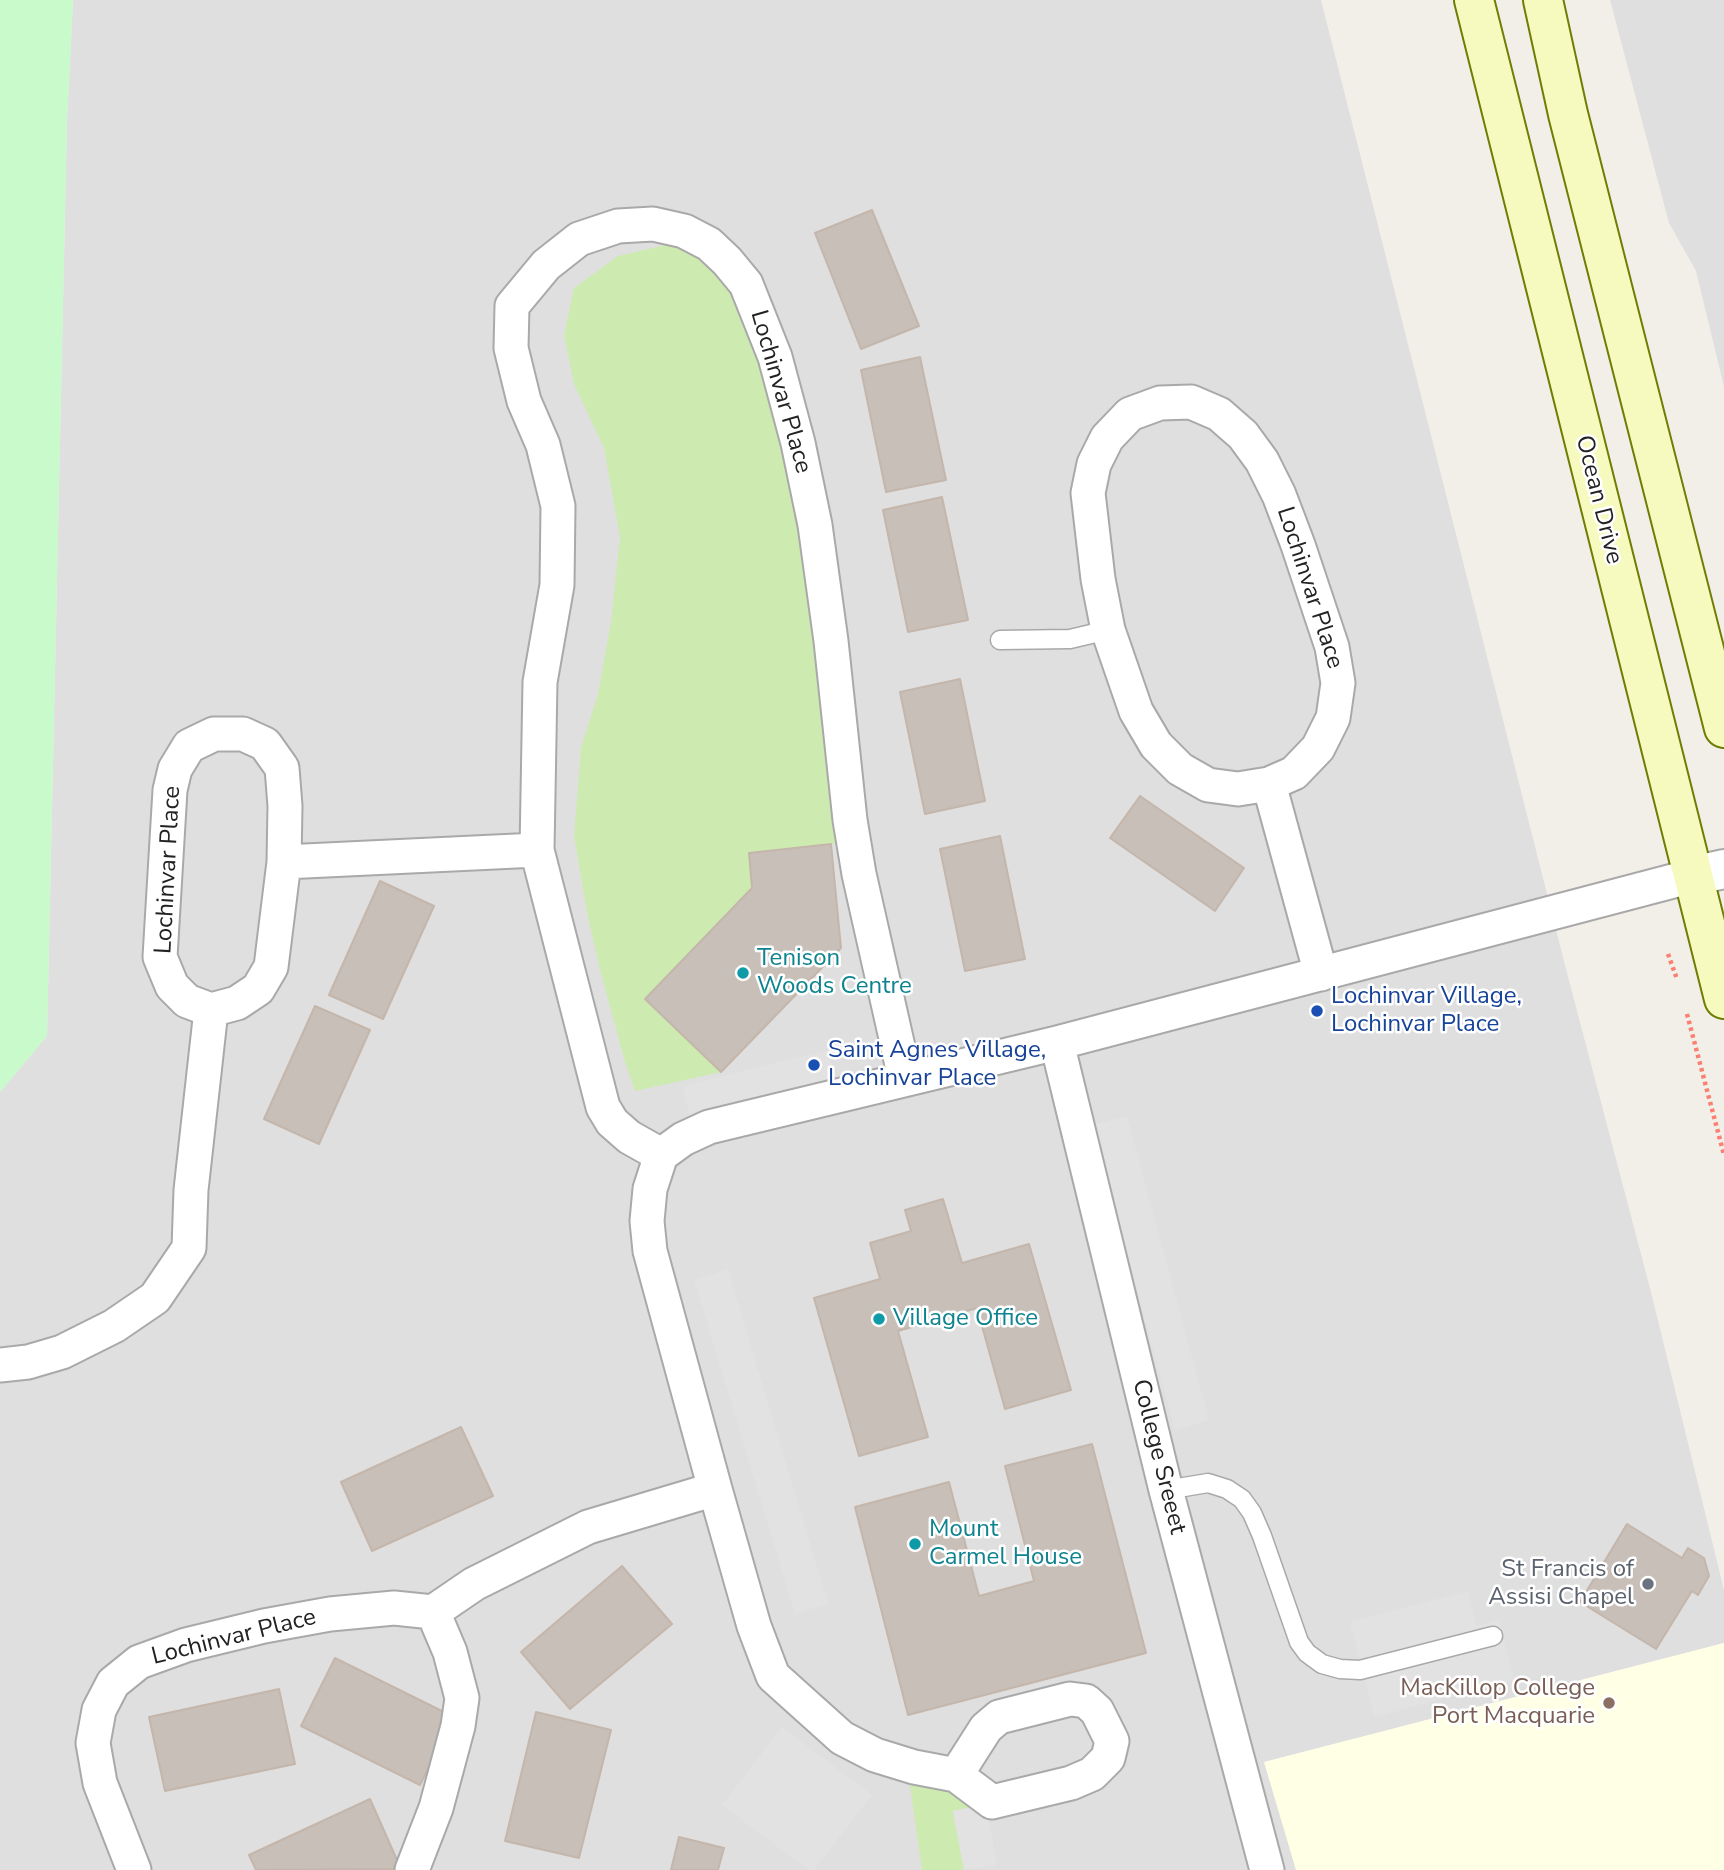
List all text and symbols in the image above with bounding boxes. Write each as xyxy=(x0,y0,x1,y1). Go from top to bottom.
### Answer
street label: Lochinvar Place xyxy=(743,307,817,477)
street label: Ocean Drive xyxy=(1568,433,1628,567)
street label: Lochinvar Place xyxy=(1269,504,1349,672)
street label: Lochinvar Place xyxy=(150,785,188,955)
place label: Tenison Woods Centre xyxy=(757,945,912,1001)
marker: Tenison Woods Centre xyxy=(735,965,751,981)
place label: Lochinvar Village, Lochinvar Place xyxy=(1331,983,1522,1039)
marker: Lochinvar Village, Lochinvar Place xyxy=(1309,1003,1325,1019)
place label: Saint Agnes Village, Lochinvar Place xyxy=(828,1037,1046,1093)
marker: Saint Agnes Village, Lochinvar Place xyxy=(806,1057,822,1073)
place label: Village Office xyxy=(893,1305,1038,1333)
marker: Village Office xyxy=(871,1311,887,1327)
street label: College Sreeet xyxy=(1125,1377,1191,1537)
place label: Mount Carmel House xyxy=(929,1516,1082,1572)
marker: Mount Carmel House xyxy=(907,1536,923,1552)
place label: St Francis of Assisi Chapel xyxy=(1488,1556,1634,1612)
marker: St Francis of Assisi Chapel xyxy=(1640,1576,1656,1592)
street label: Lochinvar Place xyxy=(149,1604,319,1672)
place label: MacKillop College Port Macquarie xyxy=(1400,1675,1595,1731)
marker: MacKillop College Port Macquarie xyxy=(1601,1695,1617,1711)

